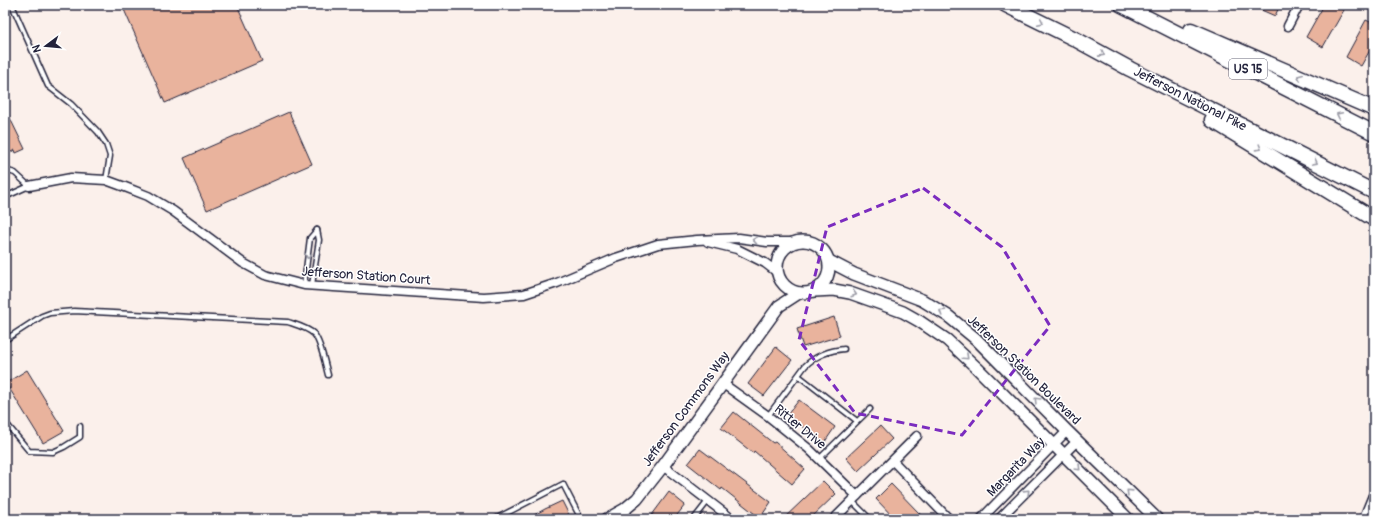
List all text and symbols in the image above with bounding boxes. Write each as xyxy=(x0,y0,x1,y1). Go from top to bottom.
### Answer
one-way arrow xyxy=(1036,17,1044,25)
north arrow xyxy=(26,26,66,66)
text: N xyxy=(29,43,44,54)
one-way arrow xyxy=(1098,49,1106,57)
road number: US 15 xyxy=(1229,59,1267,79)
street label: Jefferson National Pike xyxy=(1131,64,1250,135)
one-way arrow xyxy=(1296,74,1304,82)
one-way arrow xyxy=(1336,112,1343,120)
one-way arrow xyxy=(1254,143,1261,150)
one-way arrow xyxy=(1311,157,1318,165)
one-way arrow xyxy=(752,236,758,245)
one-way arrow xyxy=(303,253,312,259)
street label: Jefferson Station Court xyxy=(301,264,432,289)
one-way arrow xyxy=(850,289,857,298)
one-way arrow xyxy=(939,309,946,317)
street label: Jefferson Station Boulevard xyxy=(964,312,1084,428)
street label: Jefferson Commons Way xyxy=(639,348,733,470)
one-way arrow xyxy=(961,353,968,360)
one-way arrow xyxy=(1034,397,1042,405)
street label: Ritter Drive xyxy=(771,401,830,453)
street label: Margarita Way xyxy=(984,434,1049,500)
one-way arrow xyxy=(1073,463,1081,471)
one-way arrow xyxy=(1022,489,1030,497)
one-way arrow xyxy=(1126,489,1134,497)

